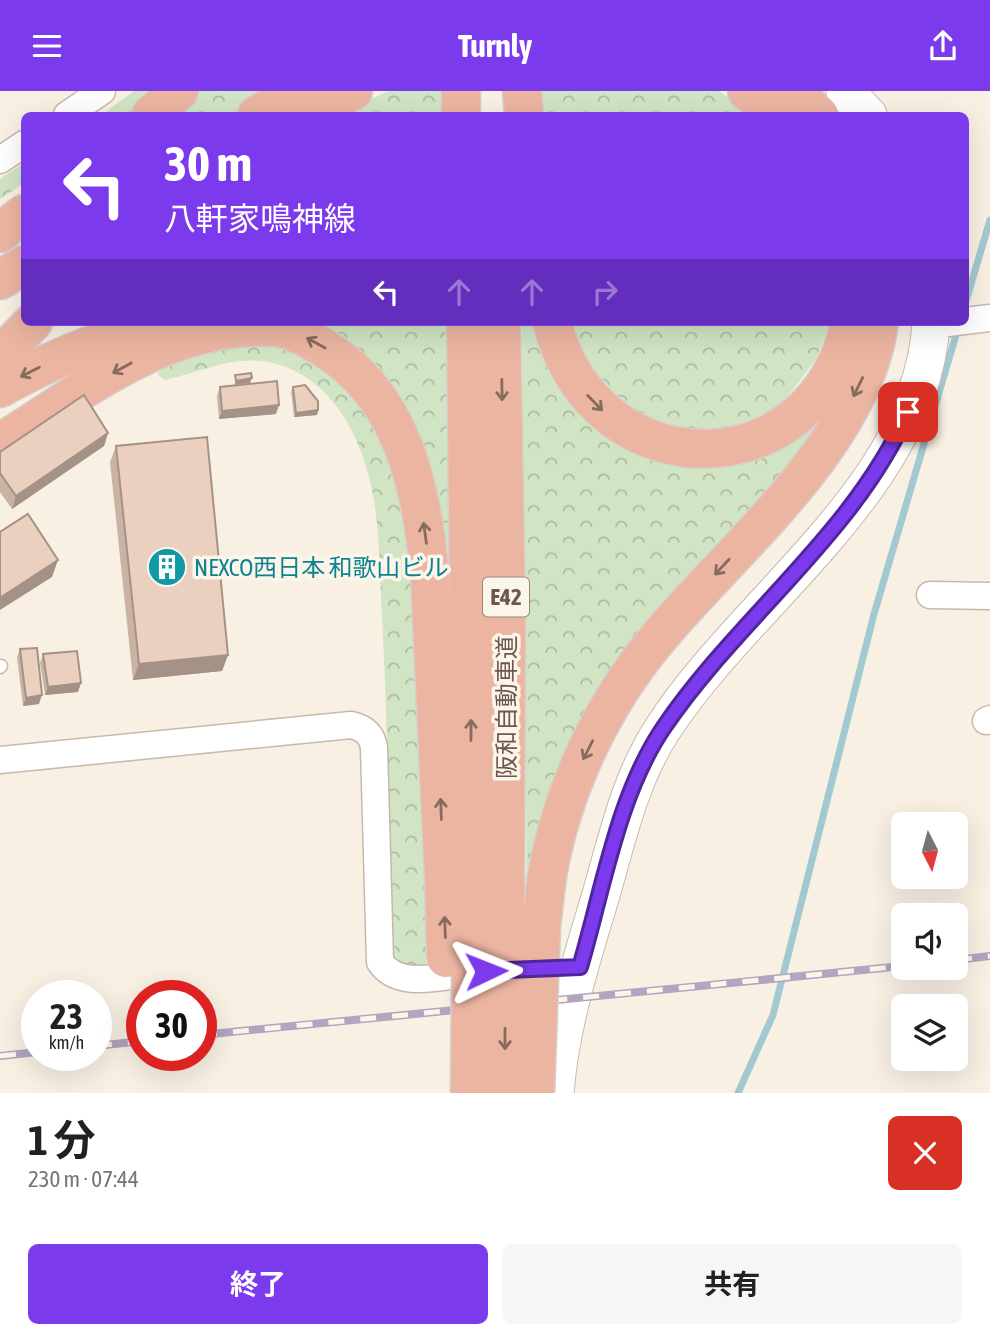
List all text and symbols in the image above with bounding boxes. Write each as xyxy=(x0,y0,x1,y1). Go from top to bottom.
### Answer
icon: menu xyxy=(28,27,66,65)
text: Turnly xyxy=(458,27,532,64)
icon: share xyxy=(924,27,962,65)
text: 30 m xyxy=(164,135,252,191)
icon: left xyxy=(49,140,140,231)
text: 八軒家鳴神線 xyxy=(164,200,356,237)
icon: left xyxy=(367,273,405,311)
icon: ahead xyxy=(440,273,478,311)
icon: ahead xyxy=(513,273,551,311)
icon: right xyxy=(586,273,624,311)
one-way arrow xyxy=(307,336,327,350)
one-way arrow xyxy=(112,361,132,375)
one-way arrow xyxy=(20,365,41,379)
one-way arrow xyxy=(851,376,865,397)
one-way arrow xyxy=(495,378,509,401)
pin xyxy=(878,382,938,442)
icon: arrive xyxy=(889,393,927,431)
one-way arrow xyxy=(587,394,604,411)
one-way arrow xyxy=(419,522,432,545)
building icon: NEXCO西日本 和歌山ビル xyxy=(146,546,188,588)
place label: NEXCO西日本 和歌山ビル xyxy=(194,554,448,581)
one-way arrow xyxy=(713,558,730,575)
road number: E42 xyxy=(483,577,529,617)
street label: 阪和自動車道 xyxy=(493,635,520,779)
one-way arrow xyxy=(464,719,478,742)
one-way arrow xyxy=(580,739,594,760)
one-way arrow xyxy=(434,797,447,820)
north arrow xyxy=(891,812,968,889)
map controls xyxy=(891,812,968,1071)
button: sound xyxy=(891,903,968,980)
one-way arrow xyxy=(438,916,452,939)
position arrow xyxy=(449,934,523,1008)
speed limit sign: 30 xyxy=(126,980,217,1071)
button: layers xyxy=(891,994,968,1071)
text: 23 xyxy=(50,996,83,1036)
one-way arrow xyxy=(498,1028,512,1051)
text: km/h xyxy=(49,1032,84,1053)
text: 1 分 xyxy=(28,1116,96,1164)
button: close xyxy=(888,1116,962,1190)
text: 230 m · 07:44 xyxy=(28,1166,139,1192)
button: 終了 xyxy=(28,1244,488,1324)
button: 共有 xyxy=(502,1244,962,1324)

